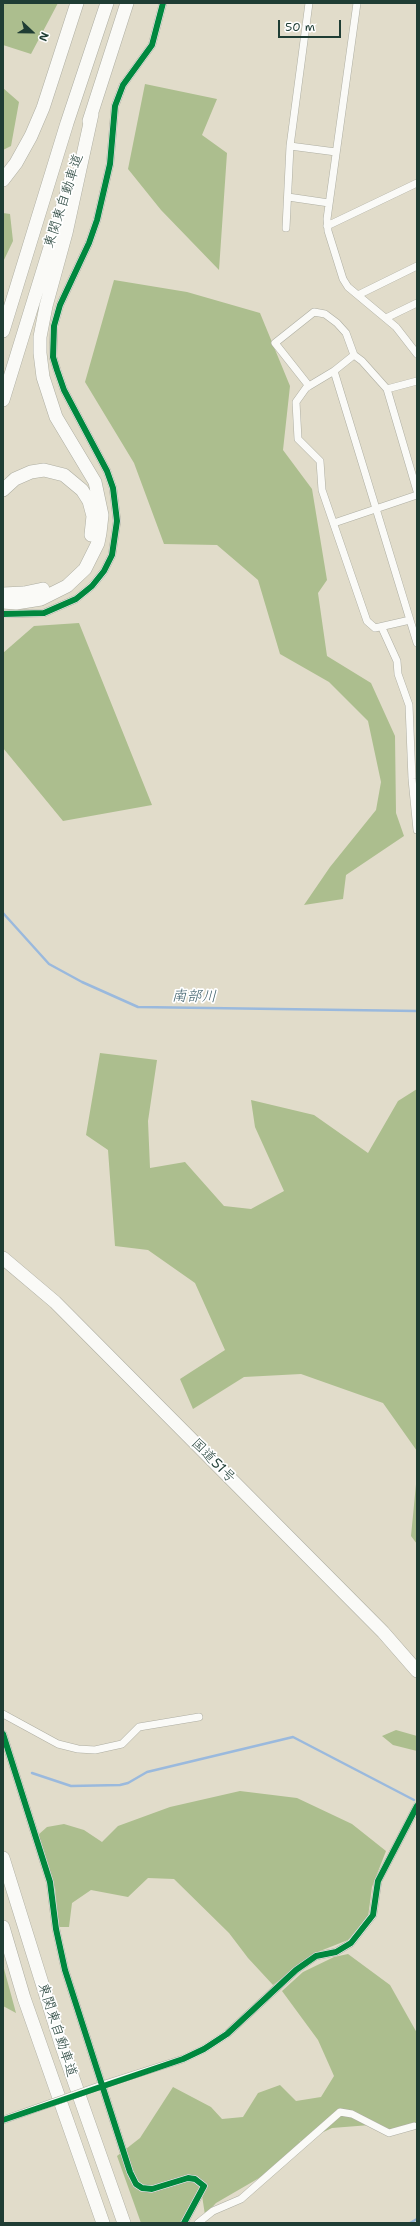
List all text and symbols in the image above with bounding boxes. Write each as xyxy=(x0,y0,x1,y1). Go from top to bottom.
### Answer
north arrow xyxy=(12,12,52,52)
scale bar xyxy=(280,12,343,38)
text: 50 m xyxy=(285,19,315,35)
text: N xyxy=(35,30,52,44)
street label: 東関東自動車道 xyxy=(41,152,87,250)
water label: 南部川 xyxy=(171,988,217,1006)
street label: 国道51号 xyxy=(187,1435,239,1487)
street label: 東関東自動車道 xyxy=(34,1981,80,2079)

